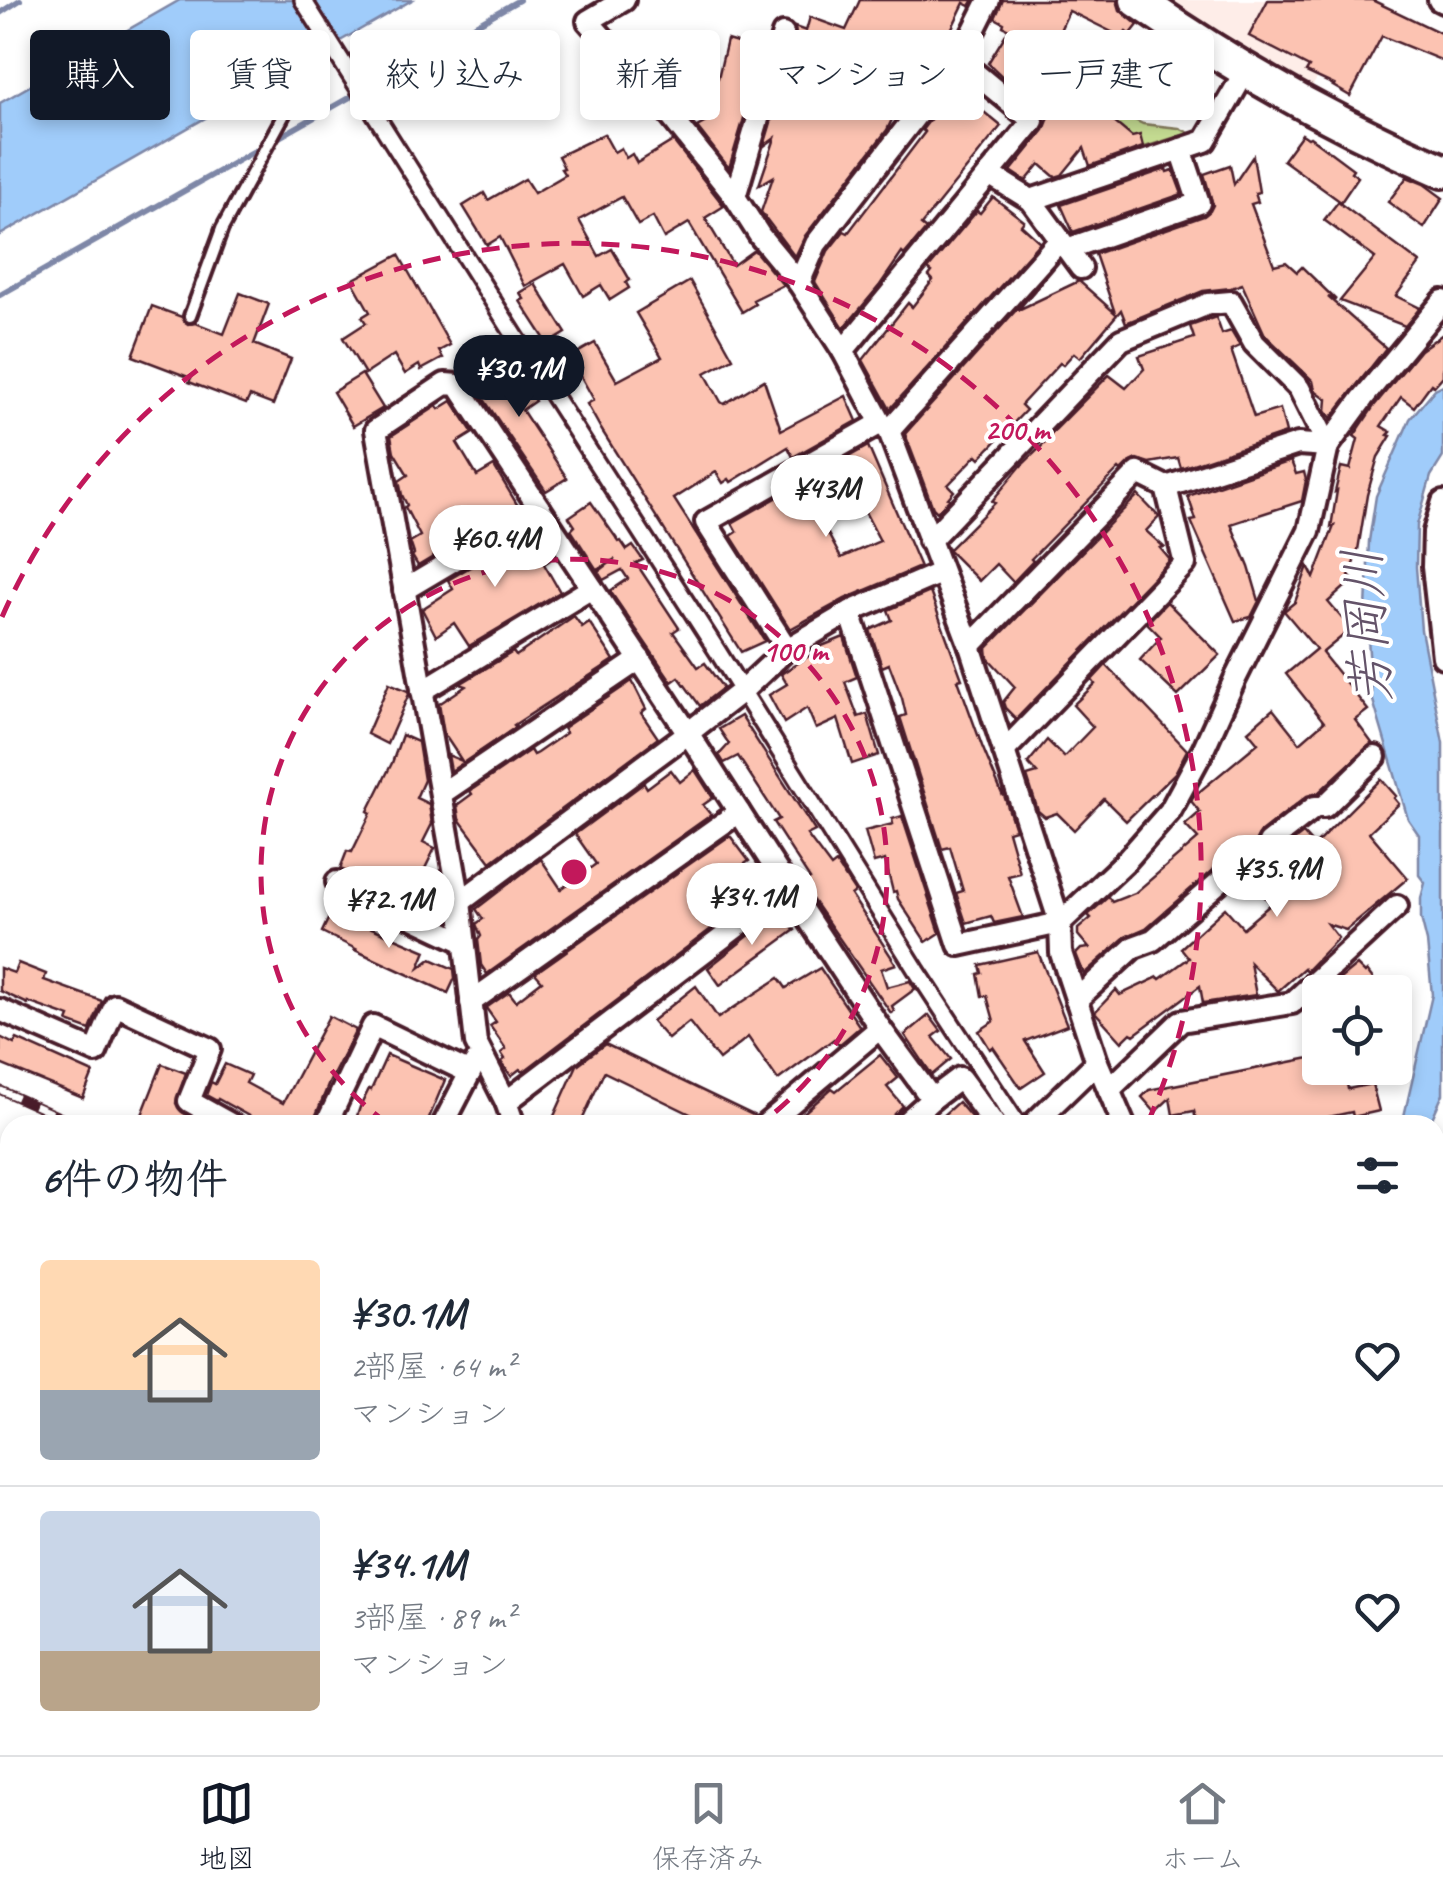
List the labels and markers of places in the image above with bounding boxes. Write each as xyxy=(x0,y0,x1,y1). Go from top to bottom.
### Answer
pin: ¥30.1M xyxy=(438,335,600,420)
pin: ¥43M xyxy=(767,455,885,540)
pin: ¥60.4M xyxy=(414,505,576,590)
pin: ¥35.9M xyxy=(1196,835,1358,920)
centre of rings xyxy=(556,854,592,890)
pin: ¥34.1M xyxy=(671,863,833,948)
pin: ¥72.1M xyxy=(308,866,470,951)

